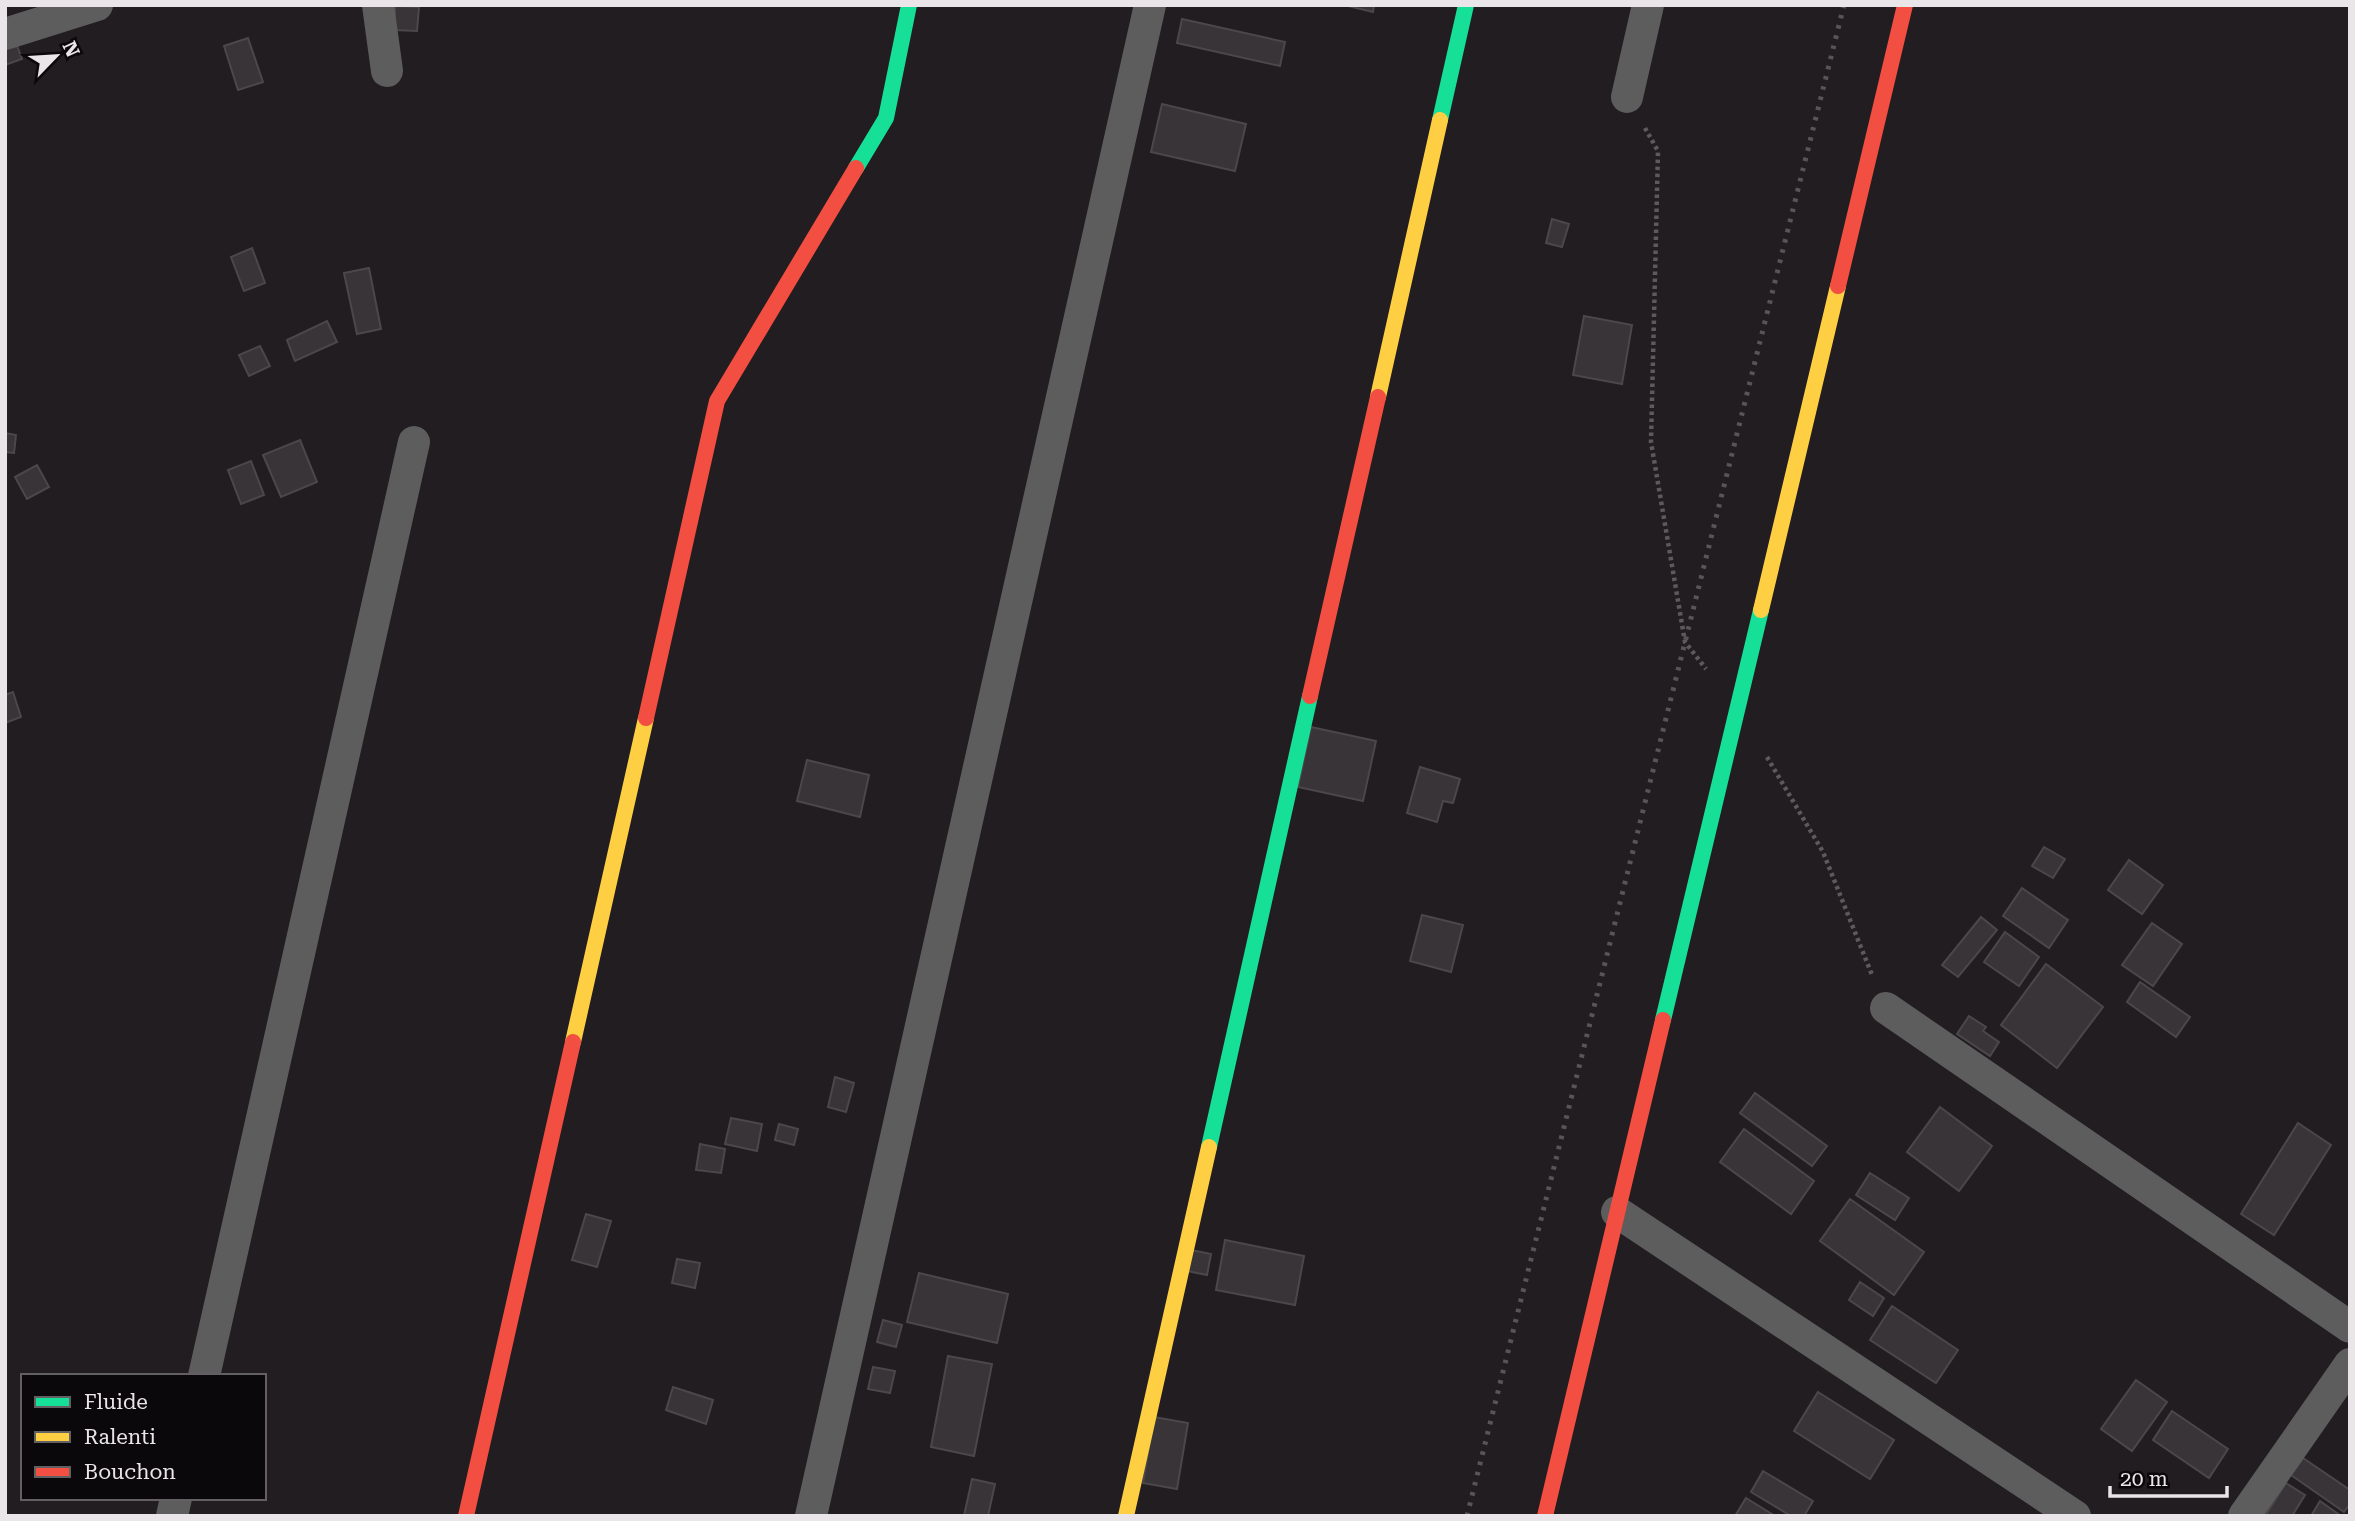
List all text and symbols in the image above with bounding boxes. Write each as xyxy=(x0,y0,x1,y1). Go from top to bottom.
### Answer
north arrow xyxy=(21,21,91,91)
text: N xyxy=(57,38,85,61)
legend xyxy=(21,1374,266,1500)
text: Fluide xyxy=(84,1390,148,1414)
text: Ralenti xyxy=(84,1425,156,1449)
scale bar xyxy=(2110,1454,2227,1498)
text: Bouchon xyxy=(84,1460,176,1484)
text: 20 m xyxy=(2120,1467,2168,1491)

